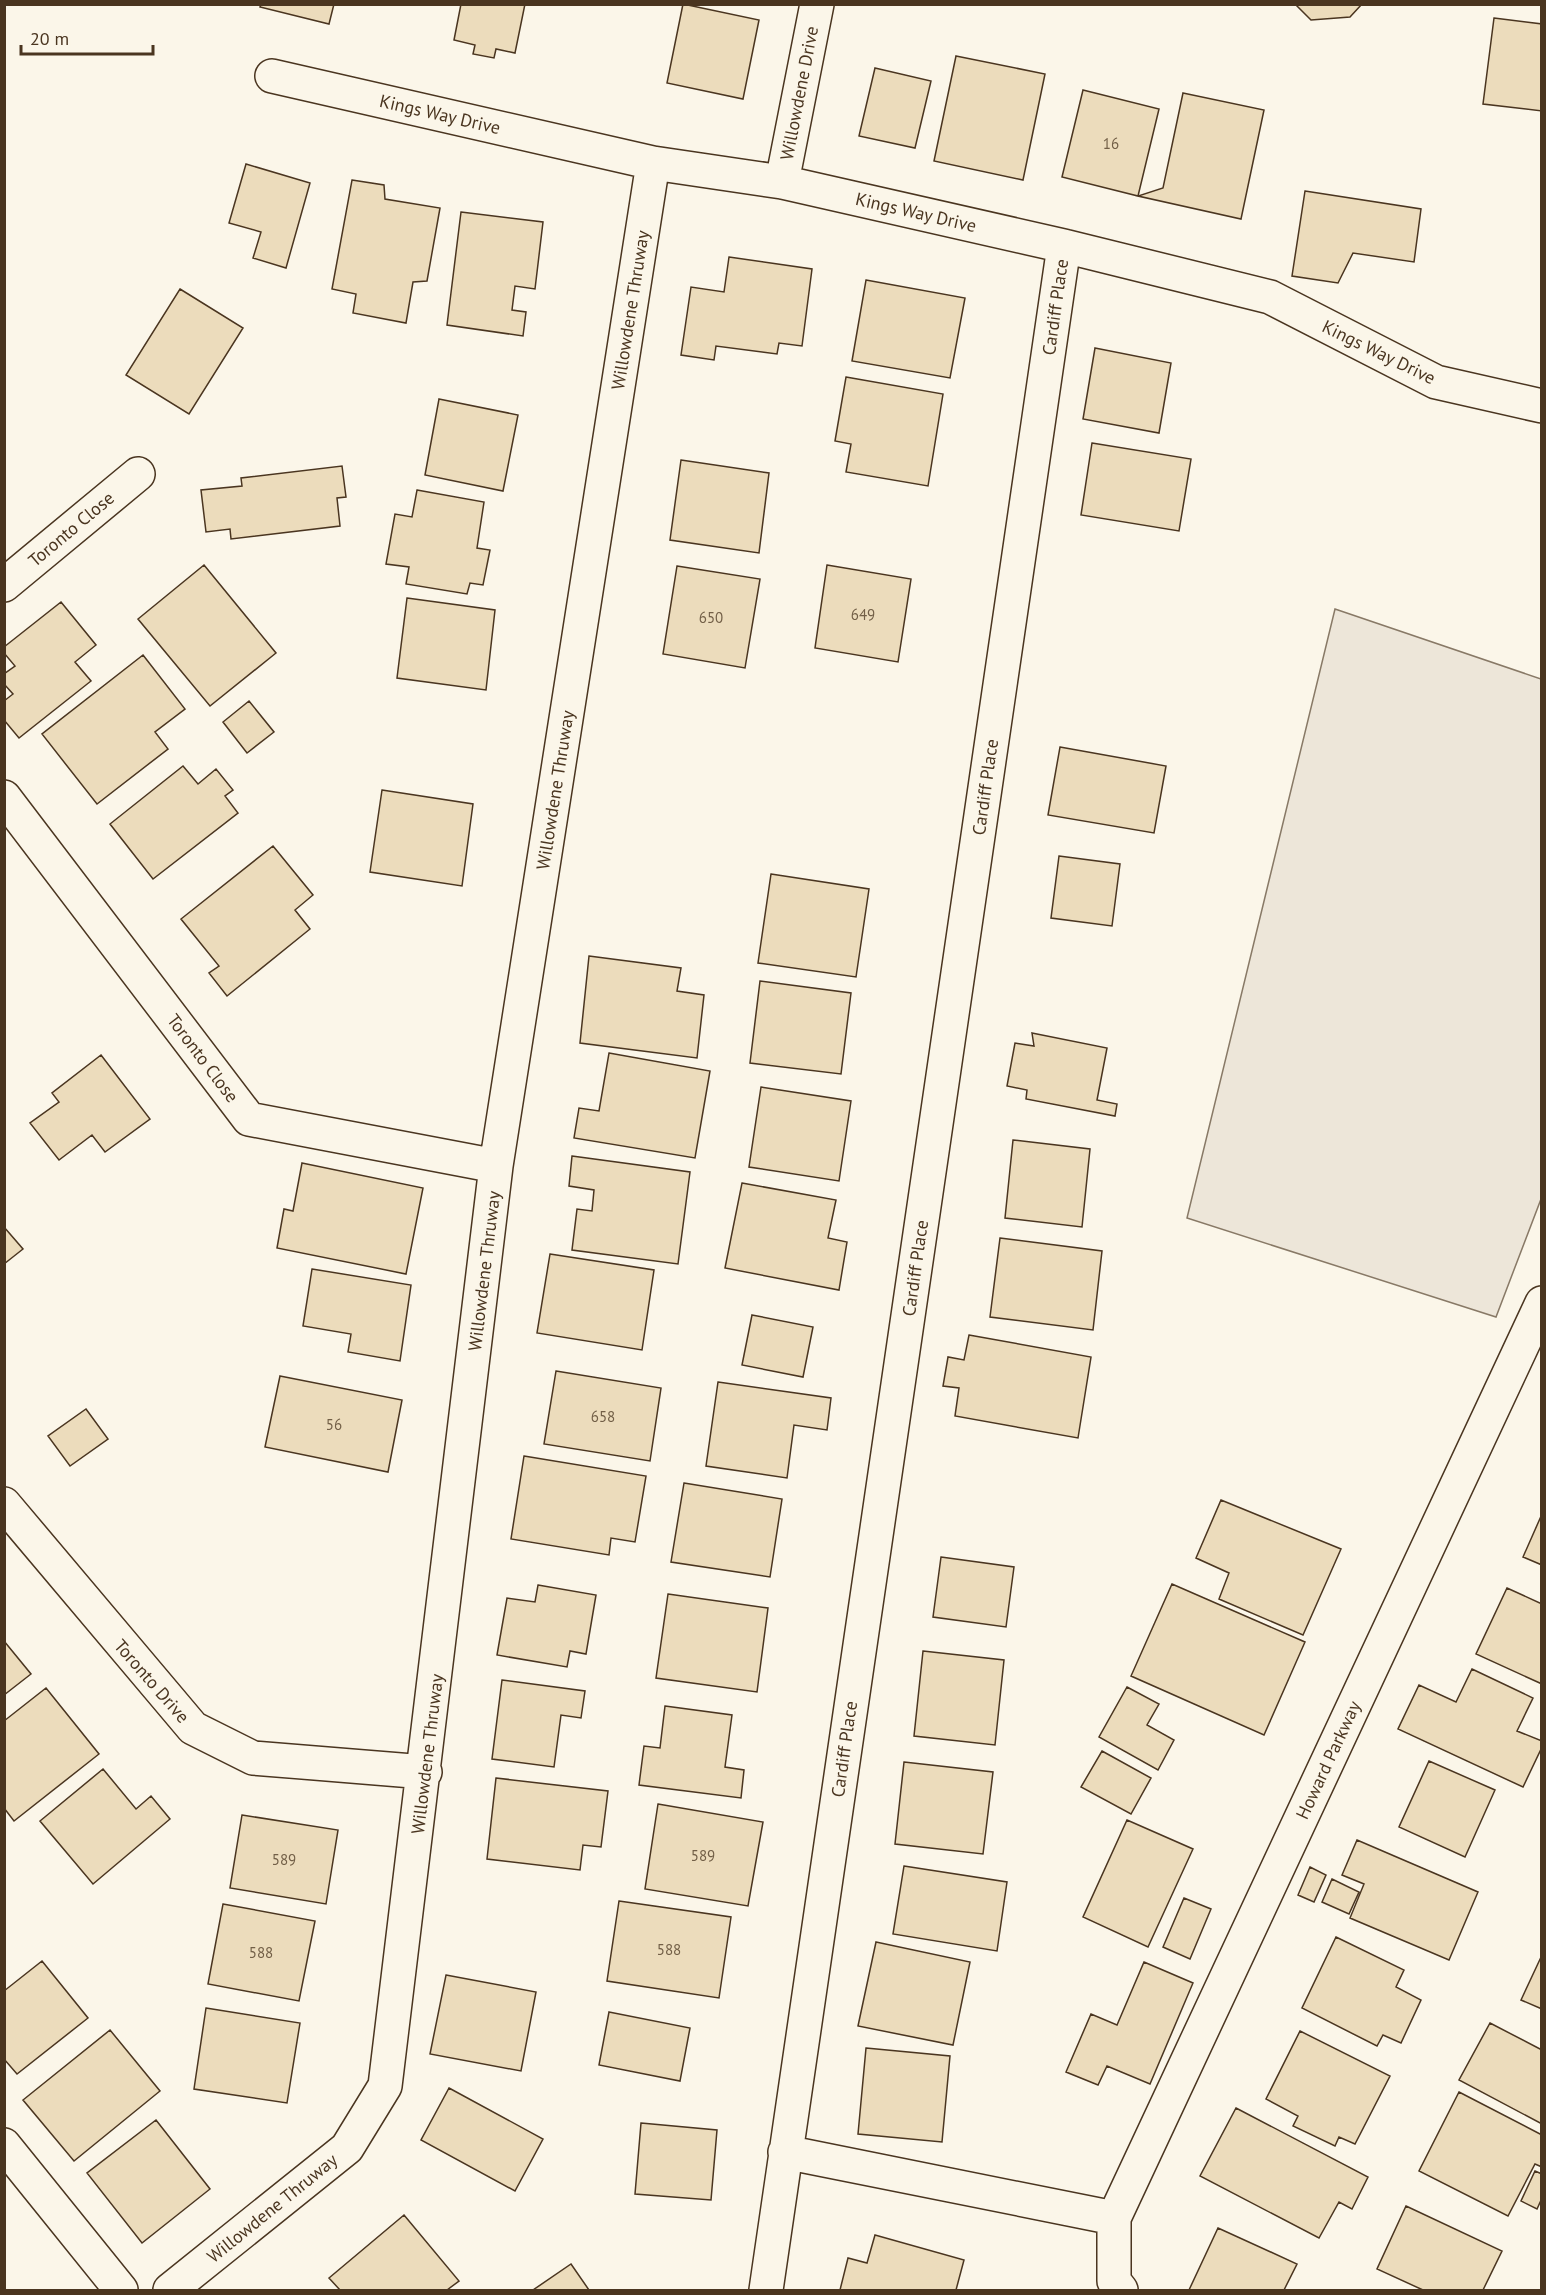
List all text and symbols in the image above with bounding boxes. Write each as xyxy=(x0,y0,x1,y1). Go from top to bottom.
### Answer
scale bar xyxy=(21,18,153,56)
street label: Willowdene Drive xyxy=(775,24,823,162)
text: 20 m xyxy=(30,27,69,50)
street label: Kings Way Drive xyxy=(377,89,503,139)
house number: 16 xyxy=(1103,134,1119,153)
street label: Kings Way Drive xyxy=(853,187,979,237)
street label: Willowdene Thruway xyxy=(606,228,654,391)
street label: Cardiff Place xyxy=(1037,257,1073,357)
street label: Kings Way Drive xyxy=(1319,315,1439,389)
street label: Toronto Close xyxy=(23,486,119,572)
house number: 649 xyxy=(851,605,875,624)
house number: 650 xyxy=(699,608,723,627)
street label: Willowdene Thruway xyxy=(531,708,579,871)
street label: Cardiff Place xyxy=(967,737,1003,837)
street label: Toronto Close xyxy=(162,1009,244,1107)
street label: Willowdene Thruway xyxy=(463,1189,505,1352)
street label: Cardiff Place xyxy=(897,1218,933,1318)
house number: 658 xyxy=(591,1407,615,1426)
house number: 56 xyxy=(326,1415,342,1434)
street label: Toronto Drive xyxy=(109,1634,195,1728)
street label: Willowdene Thruway xyxy=(406,1672,448,1835)
street label: Howard Parkway xyxy=(1291,1697,1366,1823)
street label: Cardiff Place xyxy=(826,1699,862,1799)
house number: 589 xyxy=(691,1846,715,1865)
house number: 589 xyxy=(272,1850,296,1869)
house number: 588 xyxy=(657,1940,681,1959)
house number: 588 xyxy=(249,1943,273,1962)
street label: Willowdene Thruway xyxy=(202,2148,342,2268)

